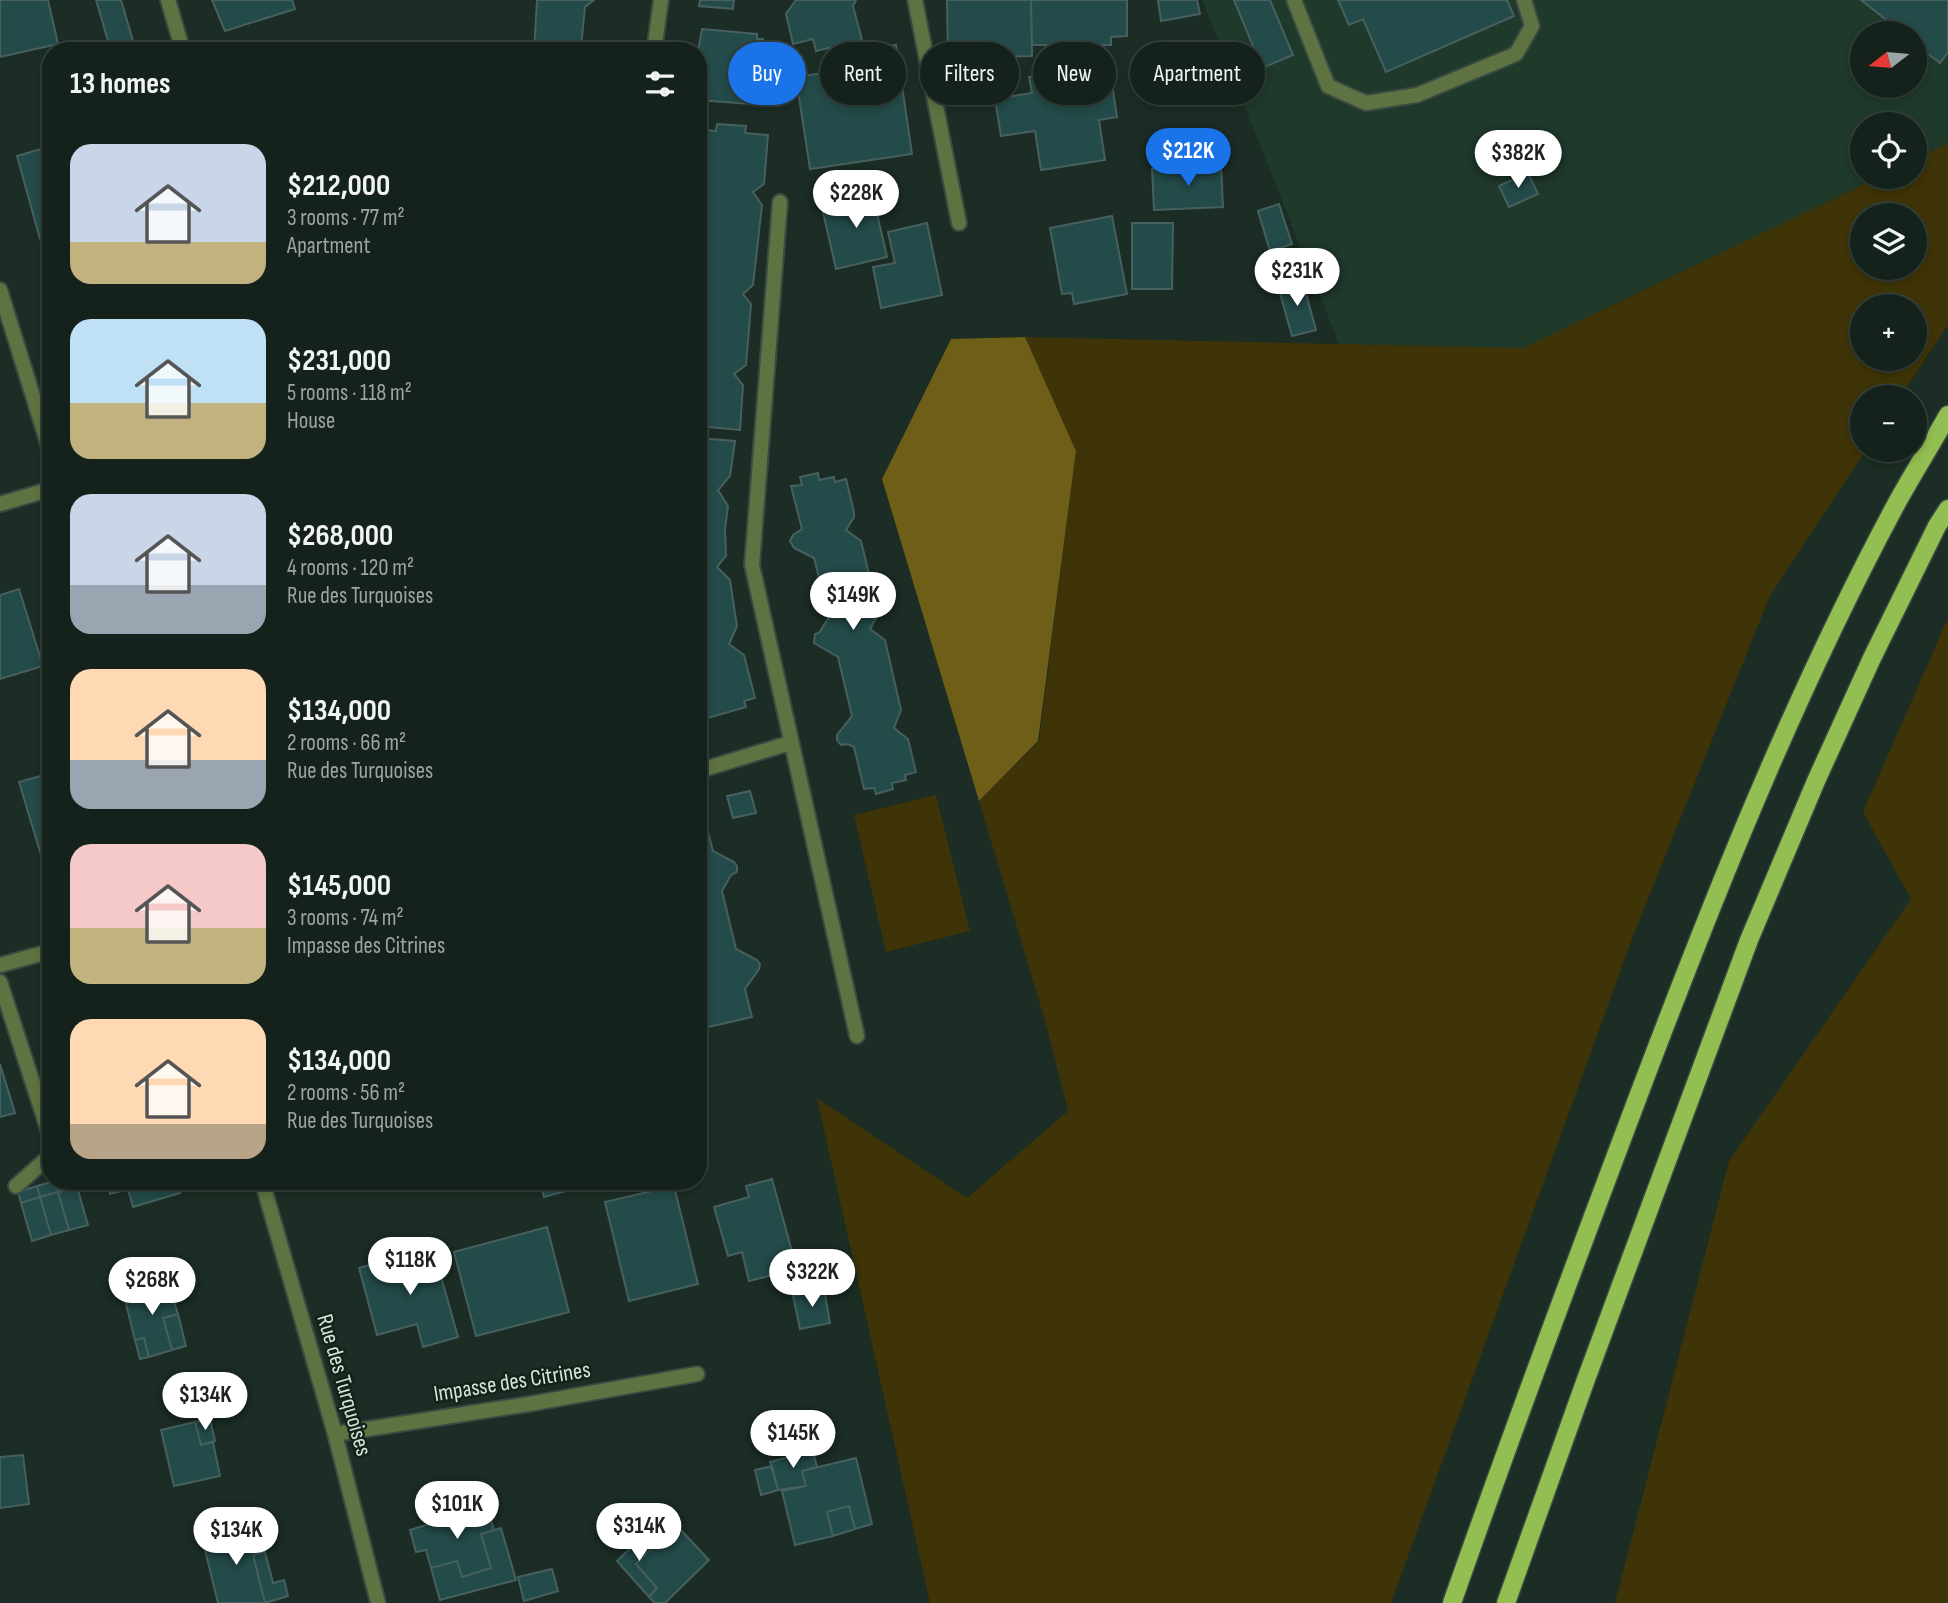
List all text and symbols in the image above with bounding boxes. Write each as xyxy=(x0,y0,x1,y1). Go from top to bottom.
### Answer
north arrow xyxy=(1850,21,1927,98)
map controls xyxy=(1850,21,1927,462)
chip: Buy xyxy=(728,42,806,105)
chip: Rent xyxy=(820,42,906,105)
chip: Filters xyxy=(920,42,1019,105)
chip: New xyxy=(1033,42,1116,105)
chip: Apartment xyxy=(1130,42,1265,105)
icon: filters xyxy=(641,65,679,103)
text: 13 homes xyxy=(70,66,171,102)
button: locate xyxy=(1850,112,1927,189)
pin: $212K xyxy=(1139,128,1237,188)
pin: $382K xyxy=(1469,130,1567,190)
text: $212K xyxy=(1162,137,1214,165)
text: $382K xyxy=(1491,139,1545,167)
text: $212,000 xyxy=(287,168,390,204)
pin: $228K xyxy=(807,170,905,230)
icon: home xyxy=(126,172,210,256)
text: $228K xyxy=(829,179,883,207)
button: layers xyxy=(1850,203,1927,280)
text: 3 rooms · 77 m² xyxy=(287,204,405,232)
text: Apartment xyxy=(287,232,371,260)
pin: $231K xyxy=(1248,248,1346,308)
text: $231K xyxy=(1271,257,1323,285)
button: + xyxy=(1850,294,1927,371)
text: $231,000 xyxy=(287,343,391,379)
icon: home xyxy=(126,347,210,431)
text: 5 rooms · 118 m² xyxy=(287,379,412,407)
button: − xyxy=(1850,385,1927,462)
text: House xyxy=(287,407,335,435)
text: $268,000 xyxy=(287,518,393,554)
icon: home xyxy=(126,522,210,606)
text: 4 rooms · 120 m² xyxy=(287,554,414,582)
pin: $149K xyxy=(804,572,902,632)
text: $149K xyxy=(826,581,880,609)
text: Rue des Turquoises xyxy=(287,582,433,610)
text: $134,000 xyxy=(287,693,391,729)
icon: home xyxy=(126,697,210,781)
text: 2 rooms · 66 m² xyxy=(287,729,406,757)
text: Rue des Turquoises xyxy=(287,757,433,785)
text: $145,000 xyxy=(287,868,391,904)
icon: home xyxy=(126,872,210,956)
text: 3 rooms · 74 m² xyxy=(287,904,404,932)
text: Impasse des Citrines xyxy=(287,932,445,960)
text: $134,000 xyxy=(287,1043,391,1079)
icon: home xyxy=(126,1047,210,1131)
text: 2 rooms · 56 m² xyxy=(287,1079,405,1107)
text: Rue des Turquoises xyxy=(287,1107,433,1135)
pin: $118K xyxy=(361,1238,459,1297)
text: $118K xyxy=(384,1246,436,1274)
pin: $322K xyxy=(763,1250,861,1309)
pin: $268K xyxy=(103,1258,201,1317)
text: $322K xyxy=(785,1258,839,1286)
text: $268K xyxy=(125,1266,179,1294)
street label: Rue des Turquoises xyxy=(310,1311,378,1459)
street label: Impasse des Citrines xyxy=(432,1356,592,1408)
pin: $134K xyxy=(156,1372,254,1432)
text: $134K xyxy=(178,1381,232,1409)
pin: $145K xyxy=(744,1410,842,1470)
text: $145K xyxy=(766,1419,820,1447)
pin: $101K xyxy=(408,1482,506,1541)
text: $101K xyxy=(431,1490,483,1518)
pin: $314K xyxy=(590,1504,688,1563)
pin: $134K xyxy=(187,1508,285,1567)
text: $314K xyxy=(612,1512,666,1540)
text: $134K xyxy=(209,1516,263,1544)

